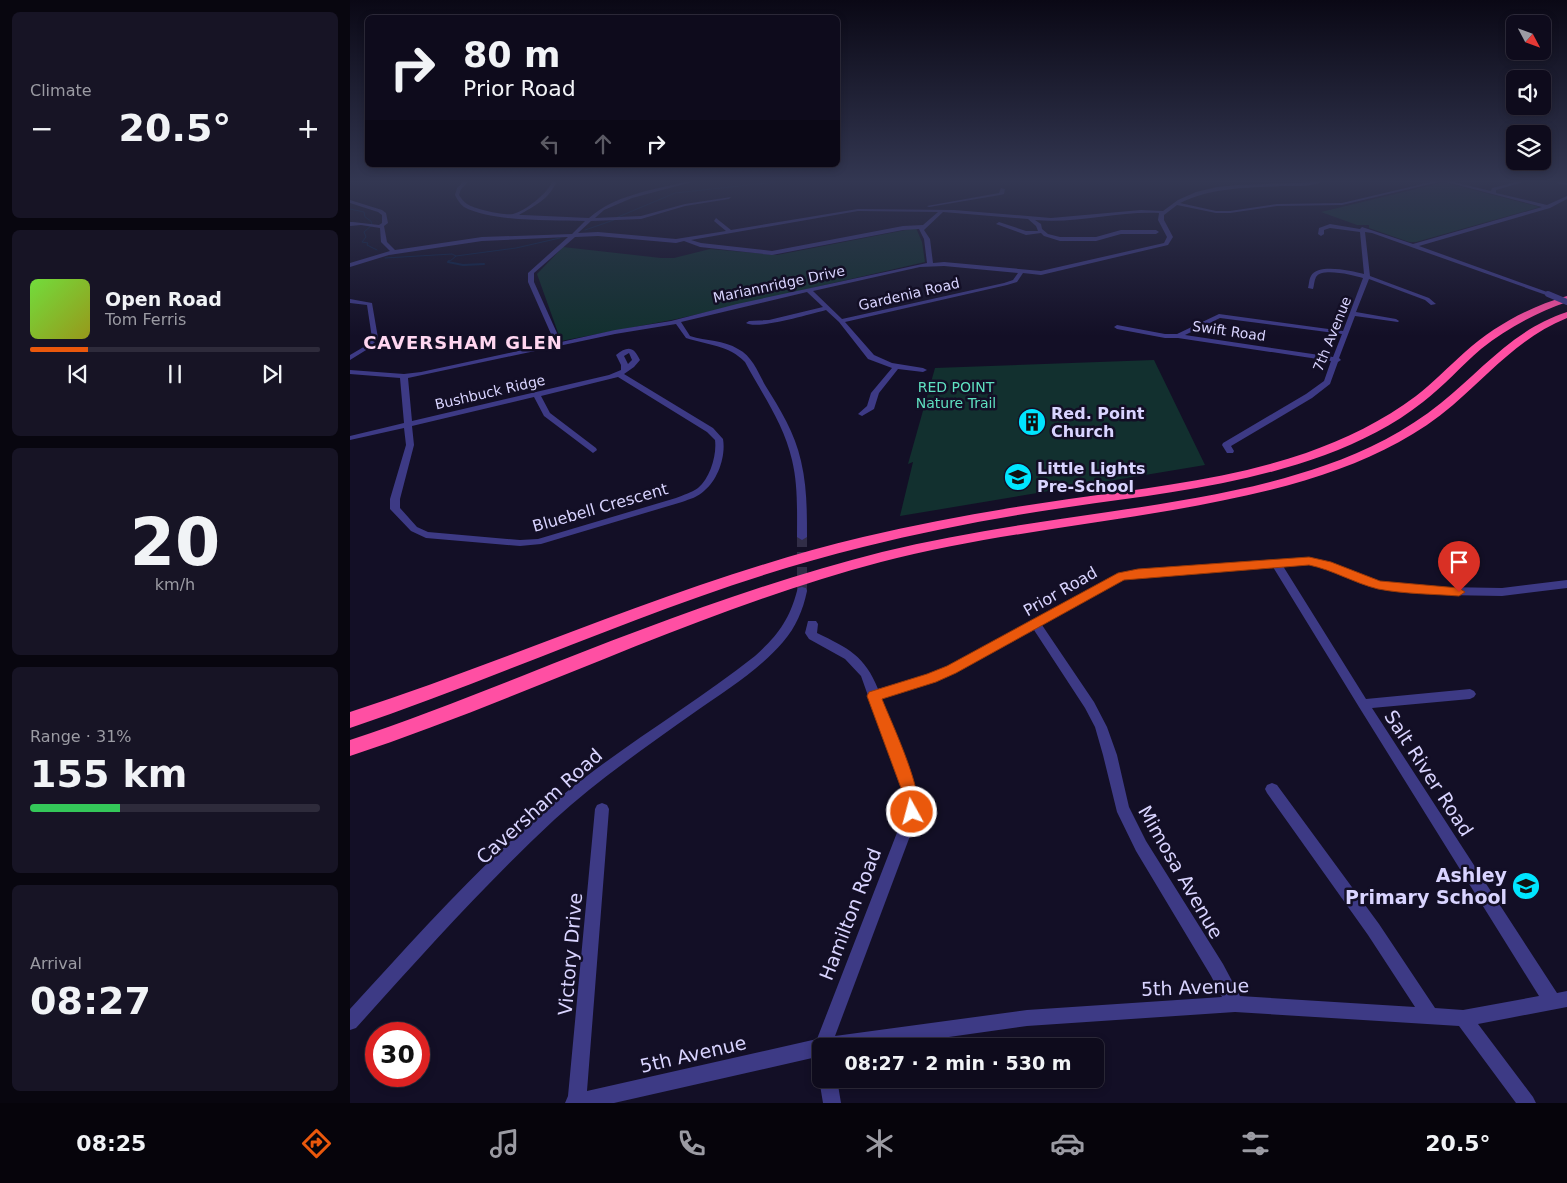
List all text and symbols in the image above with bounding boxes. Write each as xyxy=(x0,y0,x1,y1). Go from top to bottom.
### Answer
north arrow xyxy=(1506,15,1551,60)
map controls xyxy=(1506,15,1551,170)
icon: right xyxy=(380,35,445,100)
text: 80 m xyxy=(463,35,560,75)
button: sound xyxy=(1506,70,1551,115)
text: Prior Road xyxy=(463,76,576,101)
text: Climate xyxy=(30,81,92,100)
text: 20.5° xyxy=(119,106,231,150)
text: − xyxy=(30,112,53,145)
text: + xyxy=(297,112,320,145)
button: layers xyxy=(1506,125,1551,170)
icon: left xyxy=(536,130,564,158)
icon: ahead xyxy=(589,130,617,158)
icon: right xyxy=(642,130,670,158)
street label: Mariannridge Drive xyxy=(712,262,846,306)
street label: Gardenia Road xyxy=(857,275,961,313)
text: Open Road xyxy=(105,288,222,310)
street label: 7th Avenue xyxy=(1310,294,1354,374)
text: Tom Ferris xyxy=(105,310,186,329)
street label: Swift Road xyxy=(1191,318,1267,344)
district label: CAVERSHAM GLEN xyxy=(363,332,563,353)
icon: previous xyxy=(64,360,92,388)
icon: pause xyxy=(161,360,189,388)
icon: next xyxy=(258,360,286,388)
street label: Bushbuck Ridge xyxy=(433,372,547,412)
park label: RED POINT Nature Trail xyxy=(916,379,996,411)
place label: Red. Point Church xyxy=(1051,404,1145,441)
building icon: Red. Point Church xyxy=(1017,407,1047,437)
place label: Little Lights Pre-School xyxy=(1037,459,1146,496)
school or university icon: Little Lights Pre-School xyxy=(1003,462,1033,492)
street label: Bluebell Crescent xyxy=(530,479,670,536)
text: 20 xyxy=(130,505,220,580)
pin xyxy=(1438,541,1480,592)
icon: arrive xyxy=(1445,548,1473,576)
street label: Prior Road xyxy=(1020,563,1101,620)
text: km/h xyxy=(155,575,195,594)
street label: Salt River Road xyxy=(1380,706,1478,840)
text: Range · 31% xyxy=(30,727,132,746)
street label: Caversham Road xyxy=(472,744,606,868)
text: 155 km xyxy=(30,752,187,796)
position arrow xyxy=(885,785,937,837)
street label: Mimosa Avenue xyxy=(1134,802,1228,942)
street label: Hamilton Road xyxy=(815,845,885,983)
place label: Ashley Primary School xyxy=(1345,864,1508,908)
school or university icon: Ashley Primary School xyxy=(1511,871,1541,901)
street label: Victory Drive xyxy=(554,892,586,1016)
text: Arrival xyxy=(30,954,82,973)
street label: 5th Avenue xyxy=(1141,974,1249,1000)
text: 08:27 xyxy=(30,979,151,1023)
speed limit sign: 30 xyxy=(365,1022,430,1087)
street label: 5th Avenue xyxy=(638,1031,748,1077)
text: 08:27 · 2 min · 530 m xyxy=(844,1052,1072,1074)
icon: directions xyxy=(299,1126,334,1161)
icon: music xyxy=(487,1126,522,1161)
icon: phone xyxy=(674,1126,709,1161)
icon: climate xyxy=(862,1126,897,1161)
icon: car xyxy=(1050,1126,1085,1161)
icon: filters xyxy=(1238,1126,1273,1161)
text: 08:25 xyxy=(76,1131,146,1156)
text: 20.5° xyxy=(1425,1131,1491,1156)

